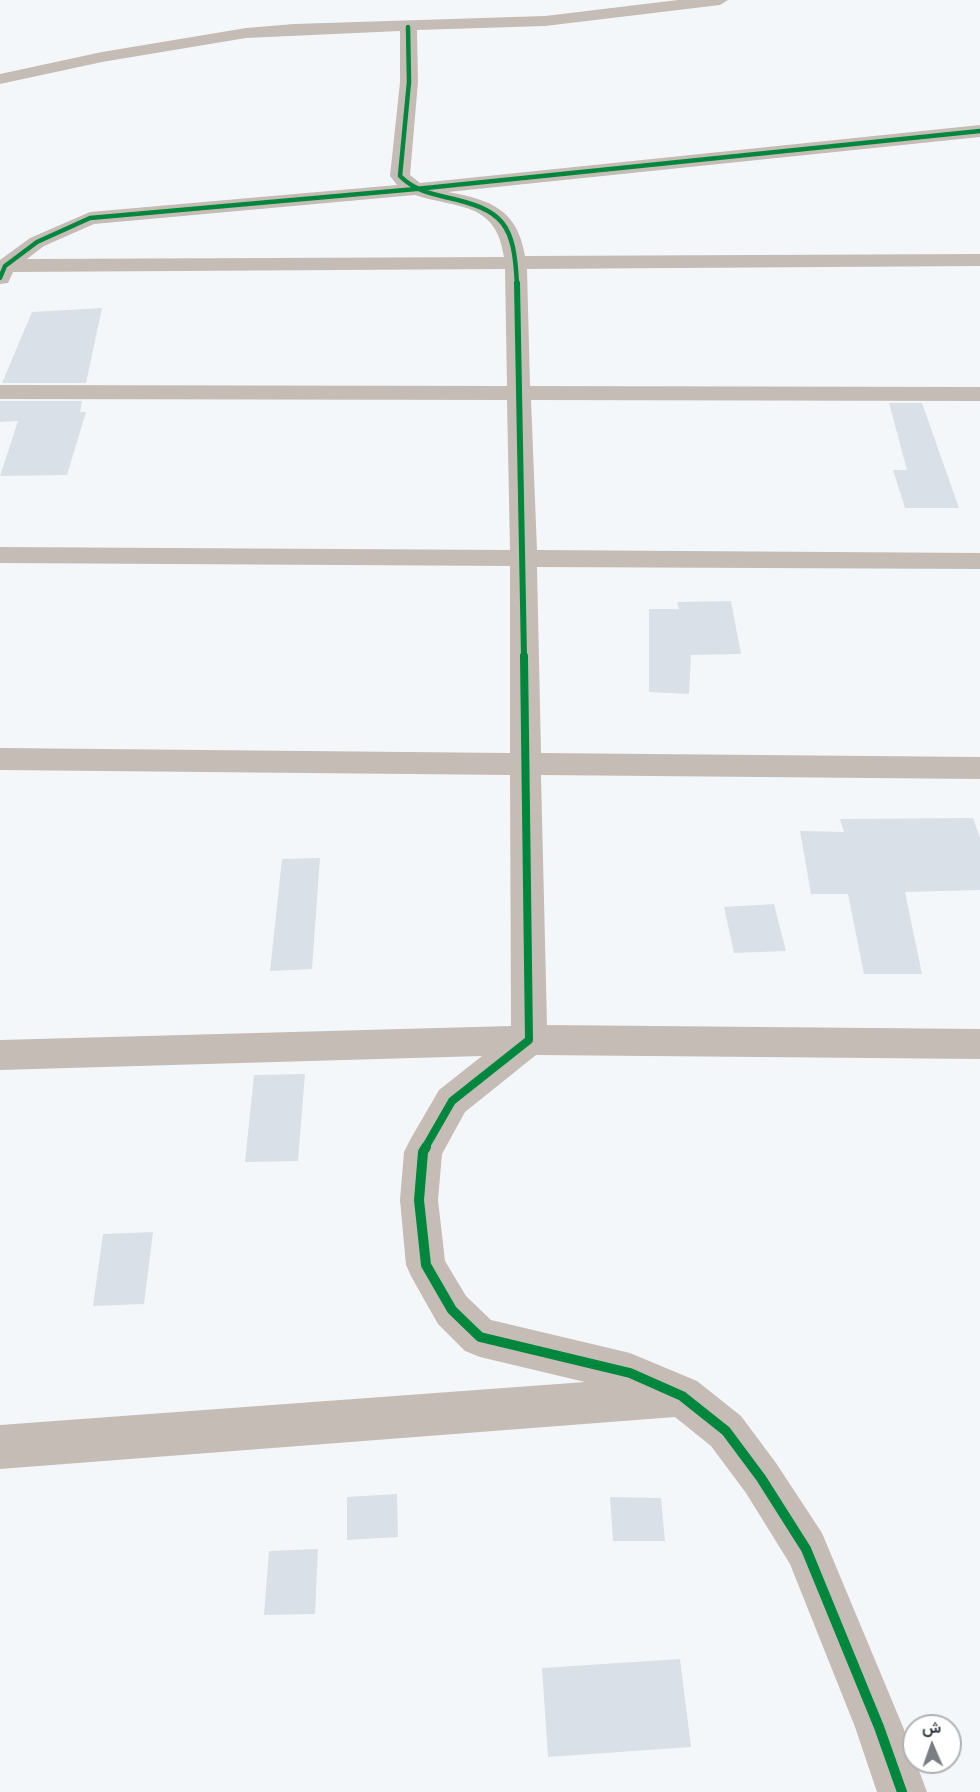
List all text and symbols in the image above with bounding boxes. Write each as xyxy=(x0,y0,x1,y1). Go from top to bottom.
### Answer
north arrow xyxy=(902,1714,962,1774)
text: ش xyxy=(921,1718,941,1737)

